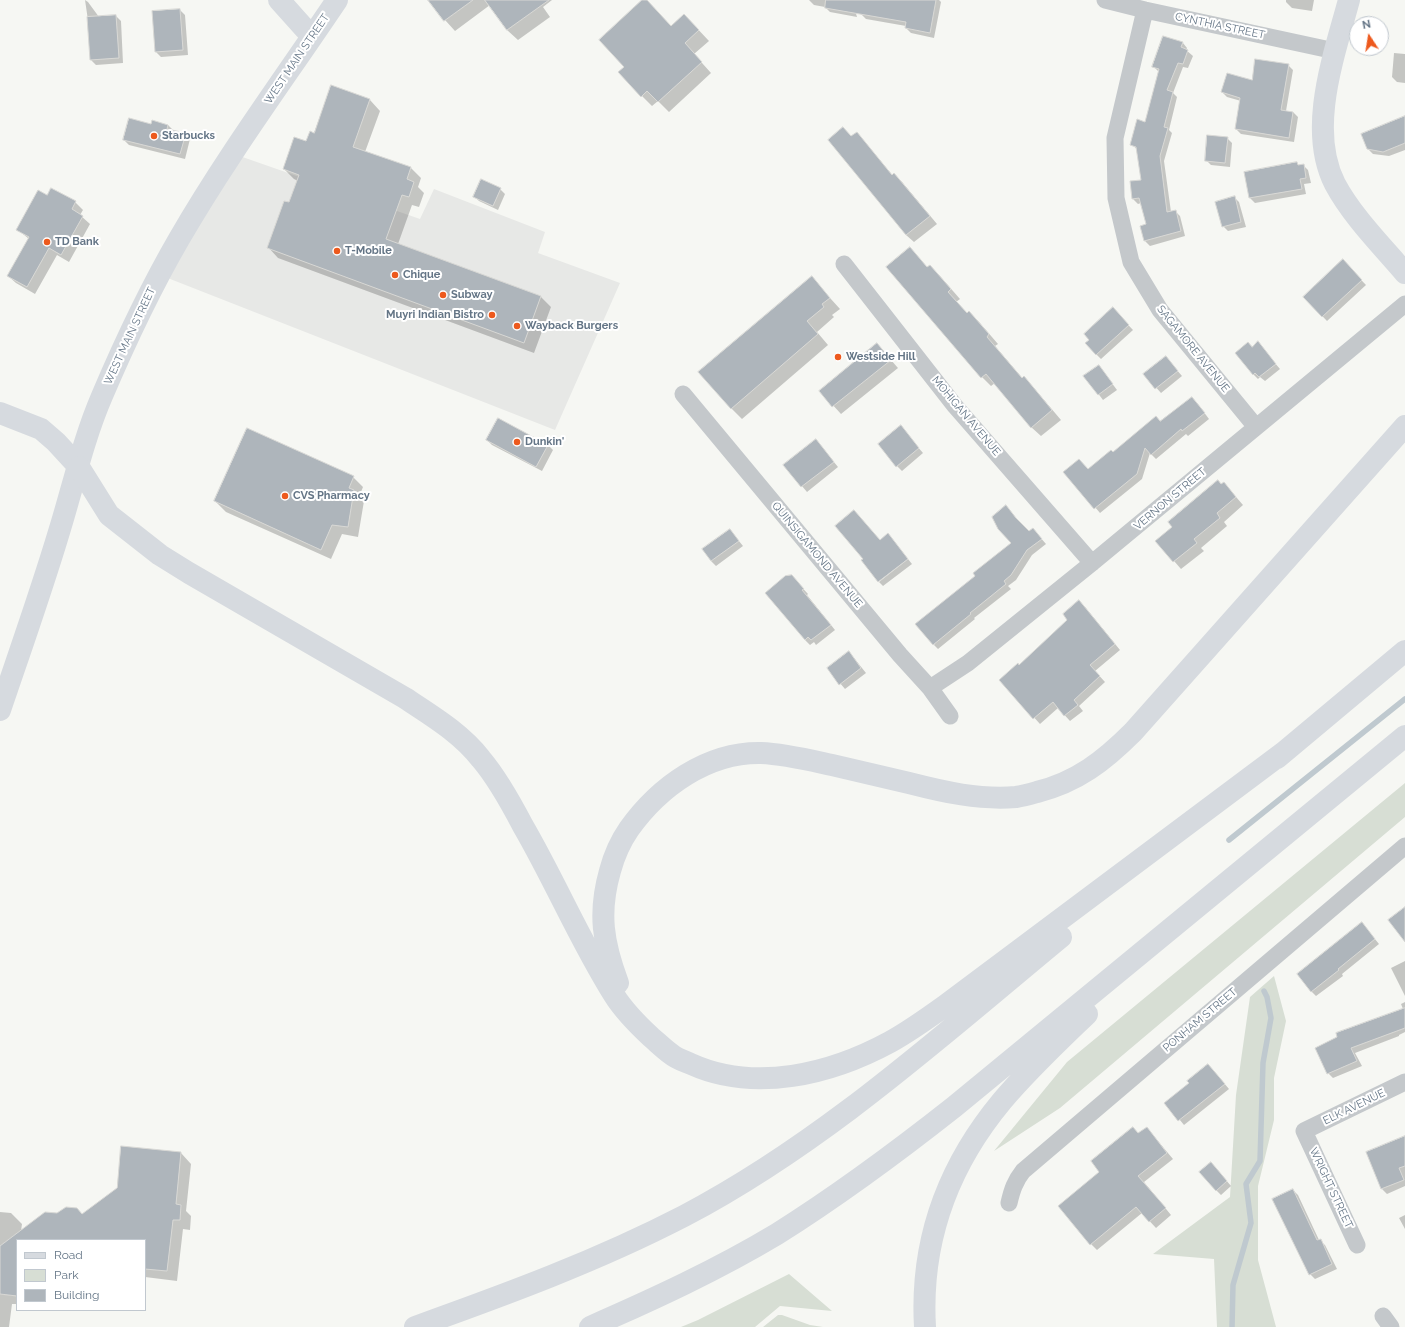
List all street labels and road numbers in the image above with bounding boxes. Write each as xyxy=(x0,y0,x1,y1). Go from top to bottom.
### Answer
street label: CYNTHIA STREET xyxy=(1174,10,1266,42)
street label: WEST MAIN STREET xyxy=(262,11,332,107)
street label: WEST MAIN STREET xyxy=(102,285,158,387)
street label: SAGAMORE AVENUE xyxy=(1154,303,1232,395)
street label: MOHIGAN AVENUE xyxy=(929,374,1003,458)
street label: VERNON STREET xyxy=(1131,465,1209,533)
street label: QUINSIGAMOND AVENUE xyxy=(769,499,865,611)
street label: PONHAM STREET xyxy=(1160,985,1240,1055)
street label: ELK AVENUE xyxy=(1321,1086,1387,1128)
street label: WRIGHT STREET xyxy=(1307,1146,1355,1230)

